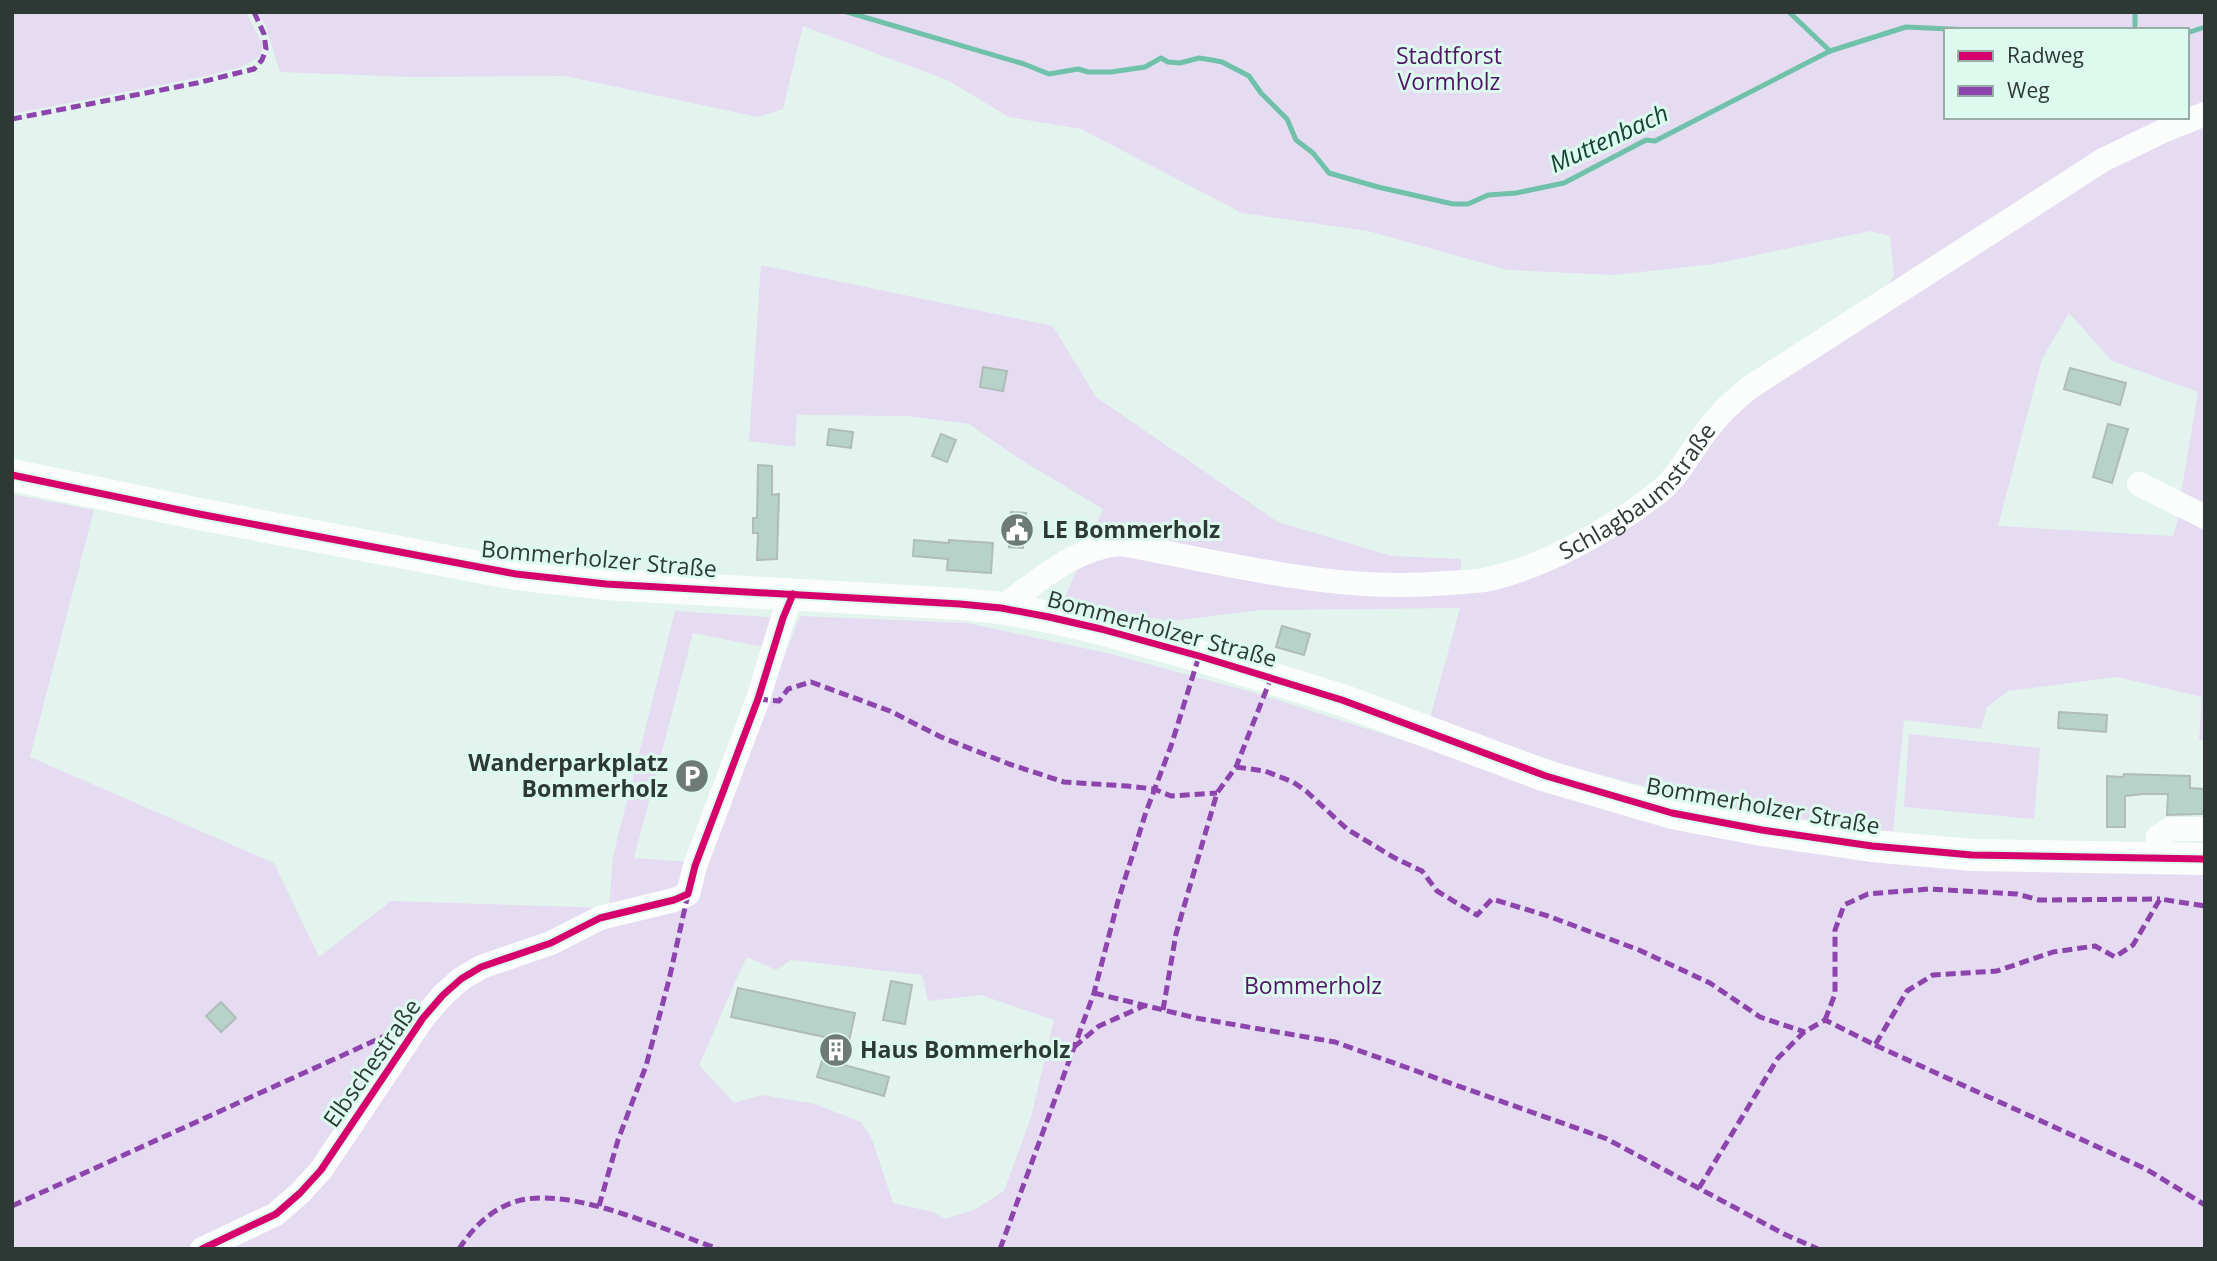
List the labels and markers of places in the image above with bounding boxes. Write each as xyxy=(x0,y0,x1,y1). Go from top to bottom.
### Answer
public building icon: LE Bommerholz xyxy=(998,511,1036,549)
place label: LE Bommerholz xyxy=(1042,513,1220,545)
place label: Wanderparkplatz Bommerholz xyxy=(468,746,668,804)
parking icon: Wanderparkplatz Bommerholz xyxy=(673,757,711,795)
building icon: Haus Bommerholz xyxy=(817,1031,855,1069)
place label: Haus Bommerholz xyxy=(860,1033,1071,1065)

